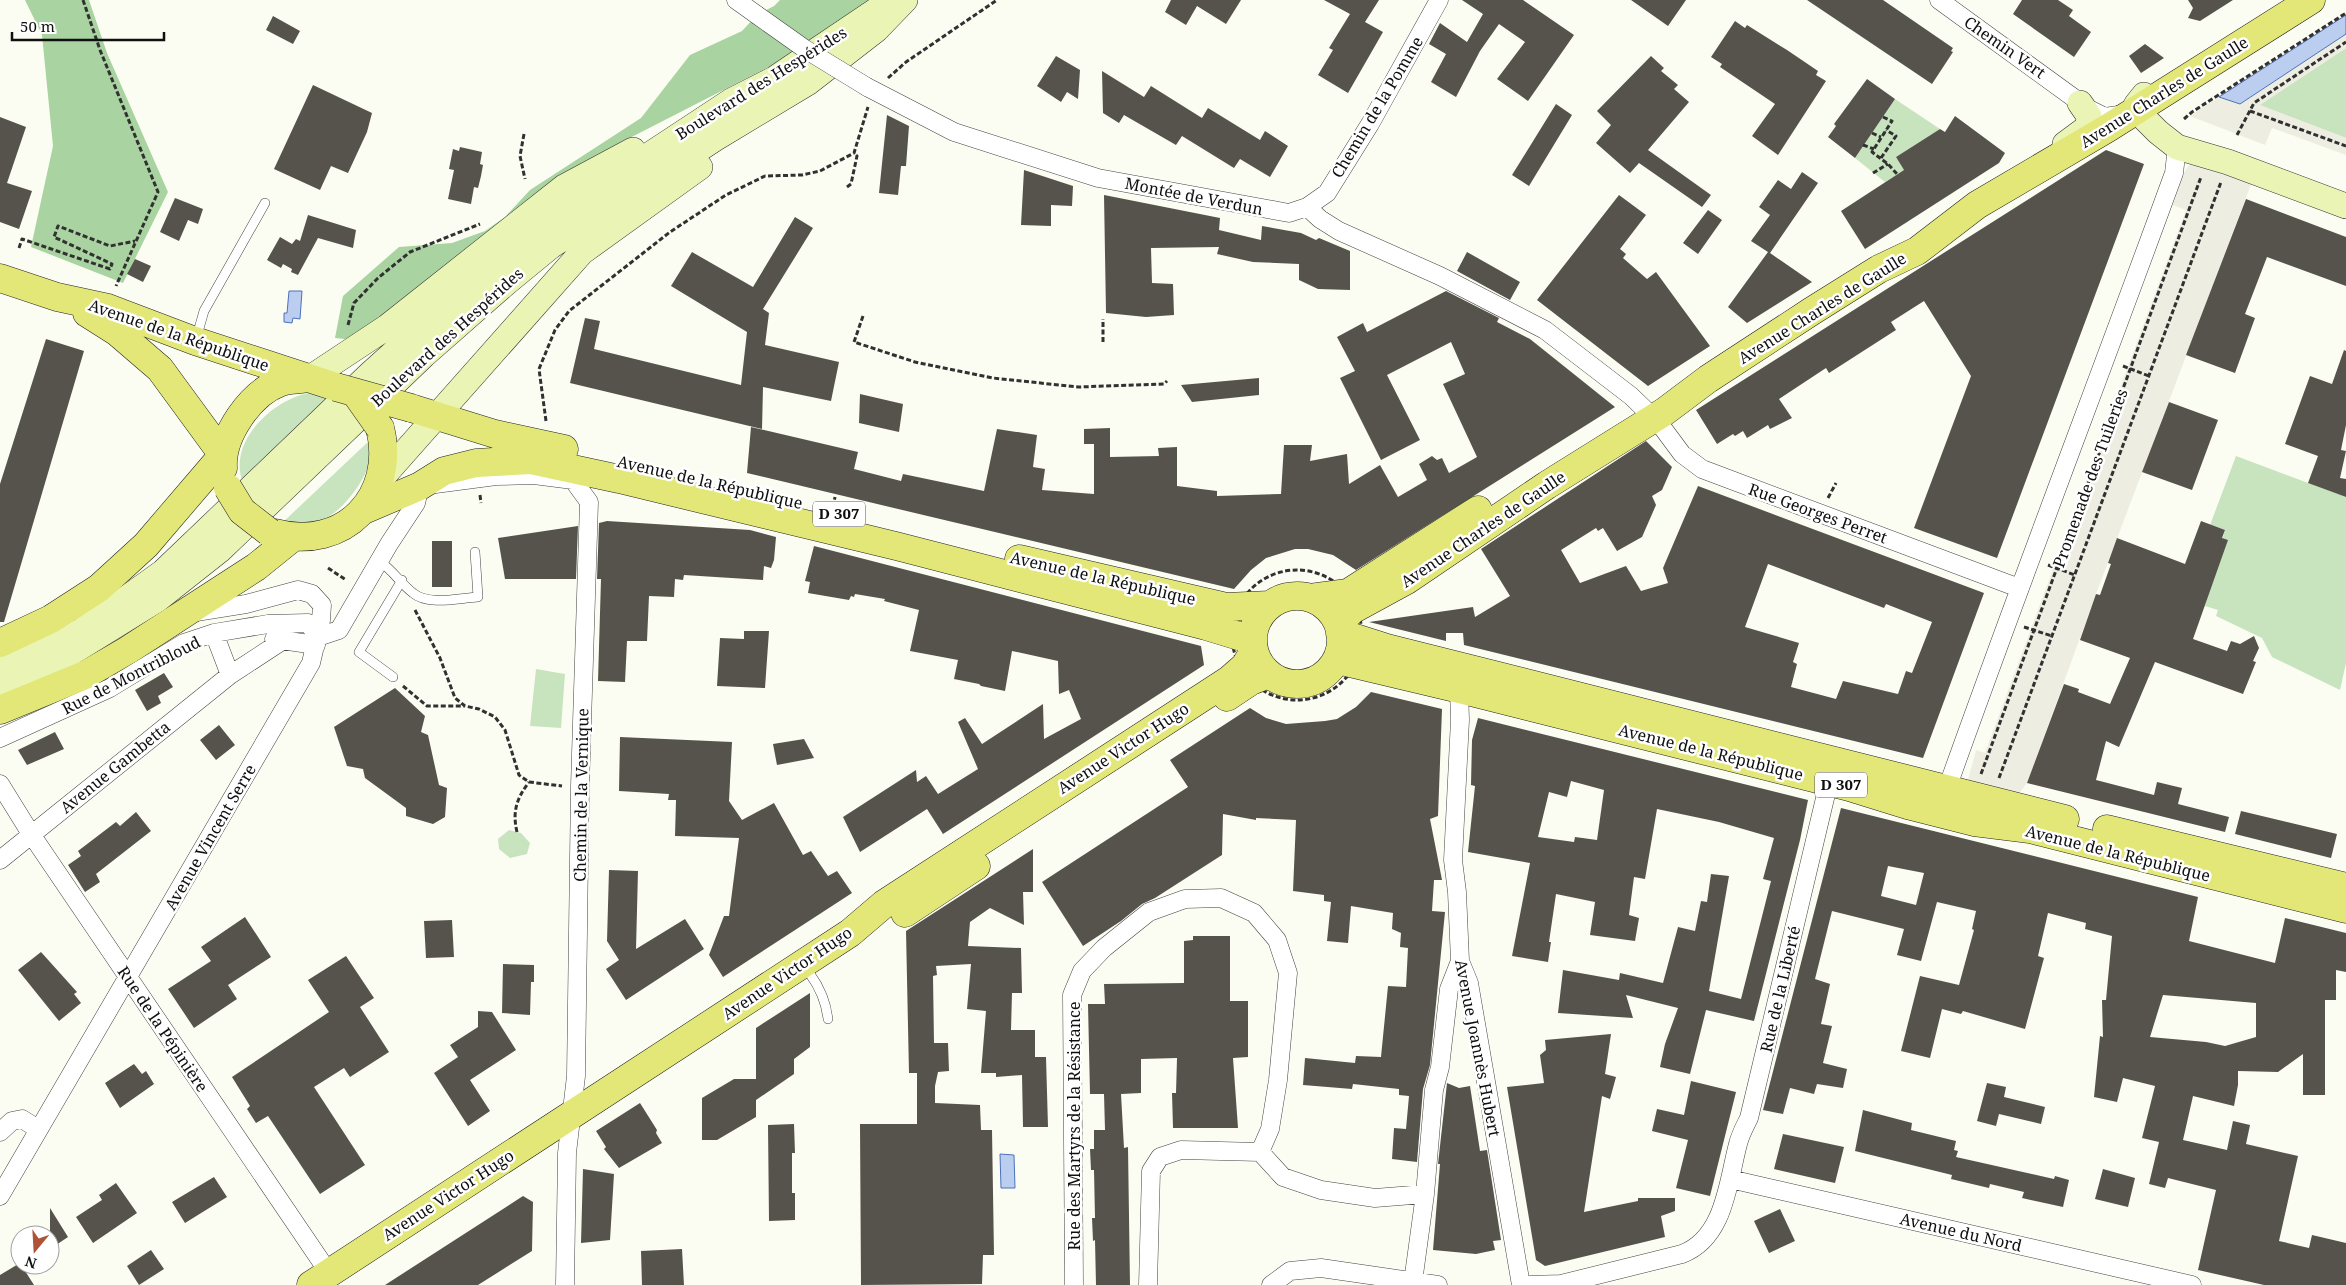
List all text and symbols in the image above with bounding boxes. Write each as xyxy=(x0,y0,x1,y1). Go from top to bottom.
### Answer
scale bar xyxy=(12,10,165,42)
street label: Chemin Vert xyxy=(1960,11,2050,83)
text: 50 m xyxy=(20,16,55,36)
street label: Boulevard des Hespérides xyxy=(671,21,851,145)
street label: Avenue Charles de Gaulle xyxy=(2076,31,2252,153)
street label: Chemin de la Pomme xyxy=(1326,32,1428,182)
street label: Montée de Verdun xyxy=(1123,172,1265,220)
street label: Avenue Charles de Gaulle xyxy=(1734,247,1910,369)
street label: Boulevard des Hespérides xyxy=(366,263,528,411)
street label: Avenue de la République xyxy=(86,294,272,376)
street label: Promenade des Tuileries xyxy=(2047,386,2133,570)
street label: Avenue de la République xyxy=(615,450,805,514)
street label: Avenue Charles de Gaulle xyxy=(1396,466,1570,592)
street label: Rue Georges Perret xyxy=(1746,478,1891,548)
road number: D 307 xyxy=(813,502,865,526)
street label: Avenue de la République xyxy=(1008,546,1198,610)
street label: Rue de Montribloud xyxy=(58,630,204,719)
street label: Avenue Victor Hugo xyxy=(1053,697,1193,799)
street label: Chemin de la Vernique xyxy=(568,708,594,882)
street label: Avenue Gambetta xyxy=(55,716,175,818)
street label: Avenue de la République xyxy=(1616,718,1806,786)
street label: Avenue Vincent Serre xyxy=(159,760,261,914)
road number: D 307 xyxy=(1815,772,1867,798)
street label: Avenue de la République xyxy=(2023,819,2213,887)
street label: Avenue Victor Hugo xyxy=(718,921,856,1025)
street label: Rue de la Liberté xyxy=(1755,924,1805,1054)
street label: Avenue Joannès Hubert xyxy=(1450,957,1506,1139)
street label: Rue de la Pépinière xyxy=(113,962,213,1096)
street label: Rue des Martyrs de la Résistance xyxy=(1063,1002,1085,1250)
street label: Avenue Victor Hugo xyxy=(378,1144,518,1246)
street label: Avenue du Nord xyxy=(1898,1207,2024,1257)
north arrow xyxy=(10,1225,60,1275)
text: N xyxy=(23,1252,39,1274)

